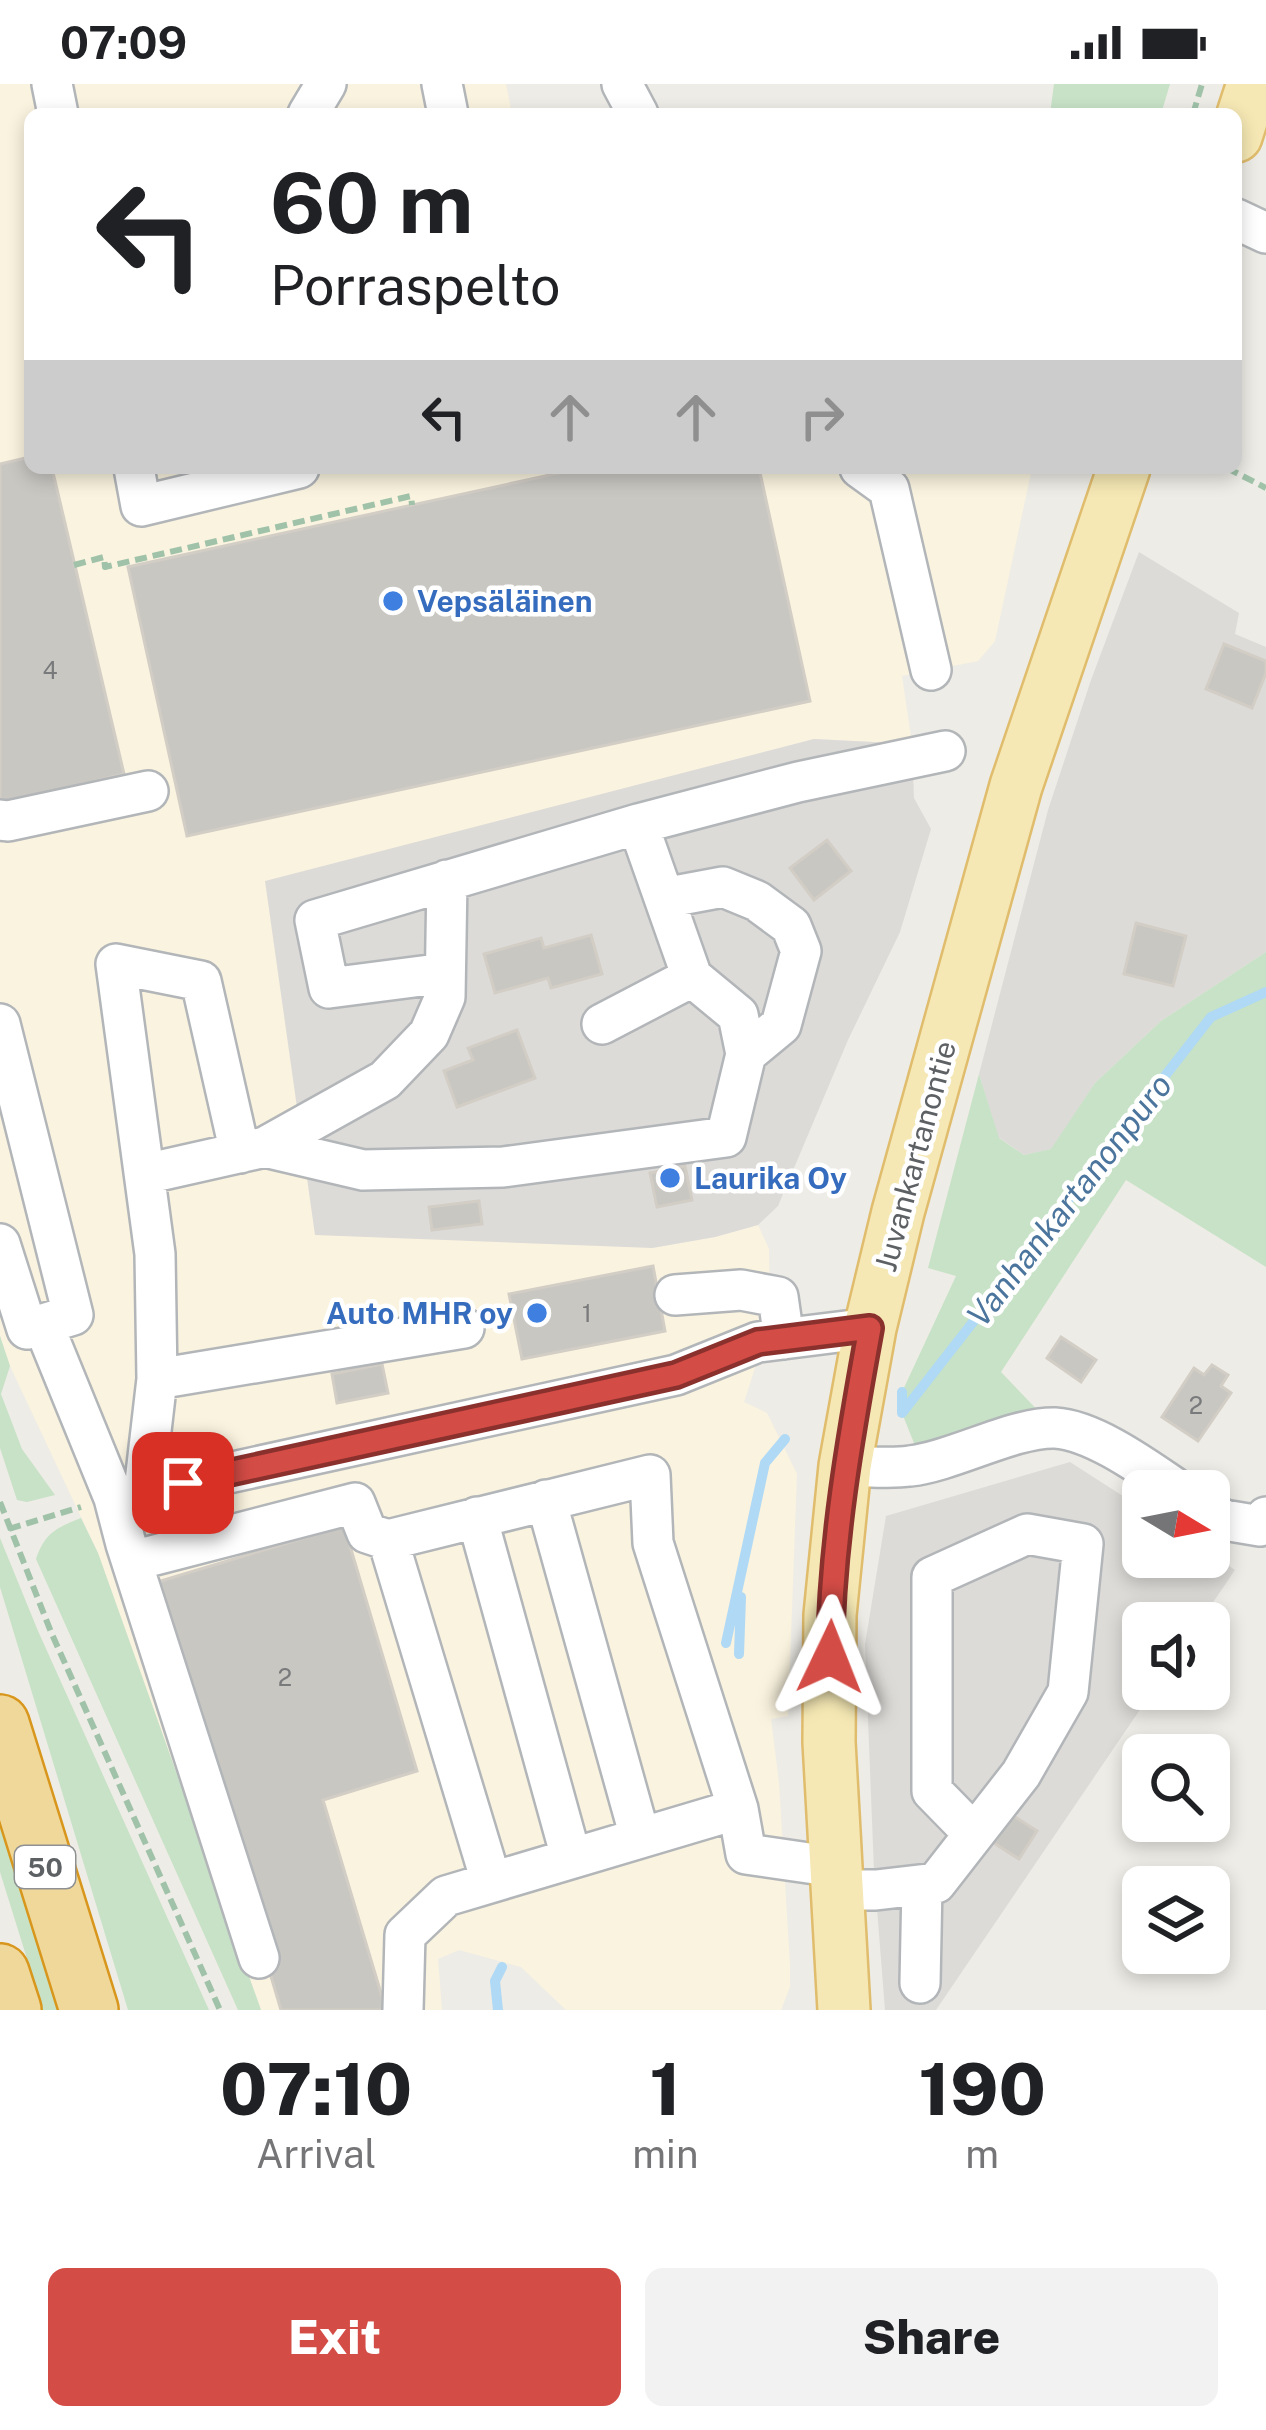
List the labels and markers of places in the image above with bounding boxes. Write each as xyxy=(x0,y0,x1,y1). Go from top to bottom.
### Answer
place label: Vepsäläinen xyxy=(417,583,593,619)
marker: Vepsäläinen xyxy=(380,588,406,614)
place label: Laurika Oy xyxy=(694,1160,847,1196)
marker: Laurika Oy xyxy=(657,1165,683,1191)
place label: Auto MHR oy xyxy=(326,1295,513,1331)
marker: Auto MHR oy xyxy=(524,1300,550,1326)
pin xyxy=(132,1432,234,1534)

